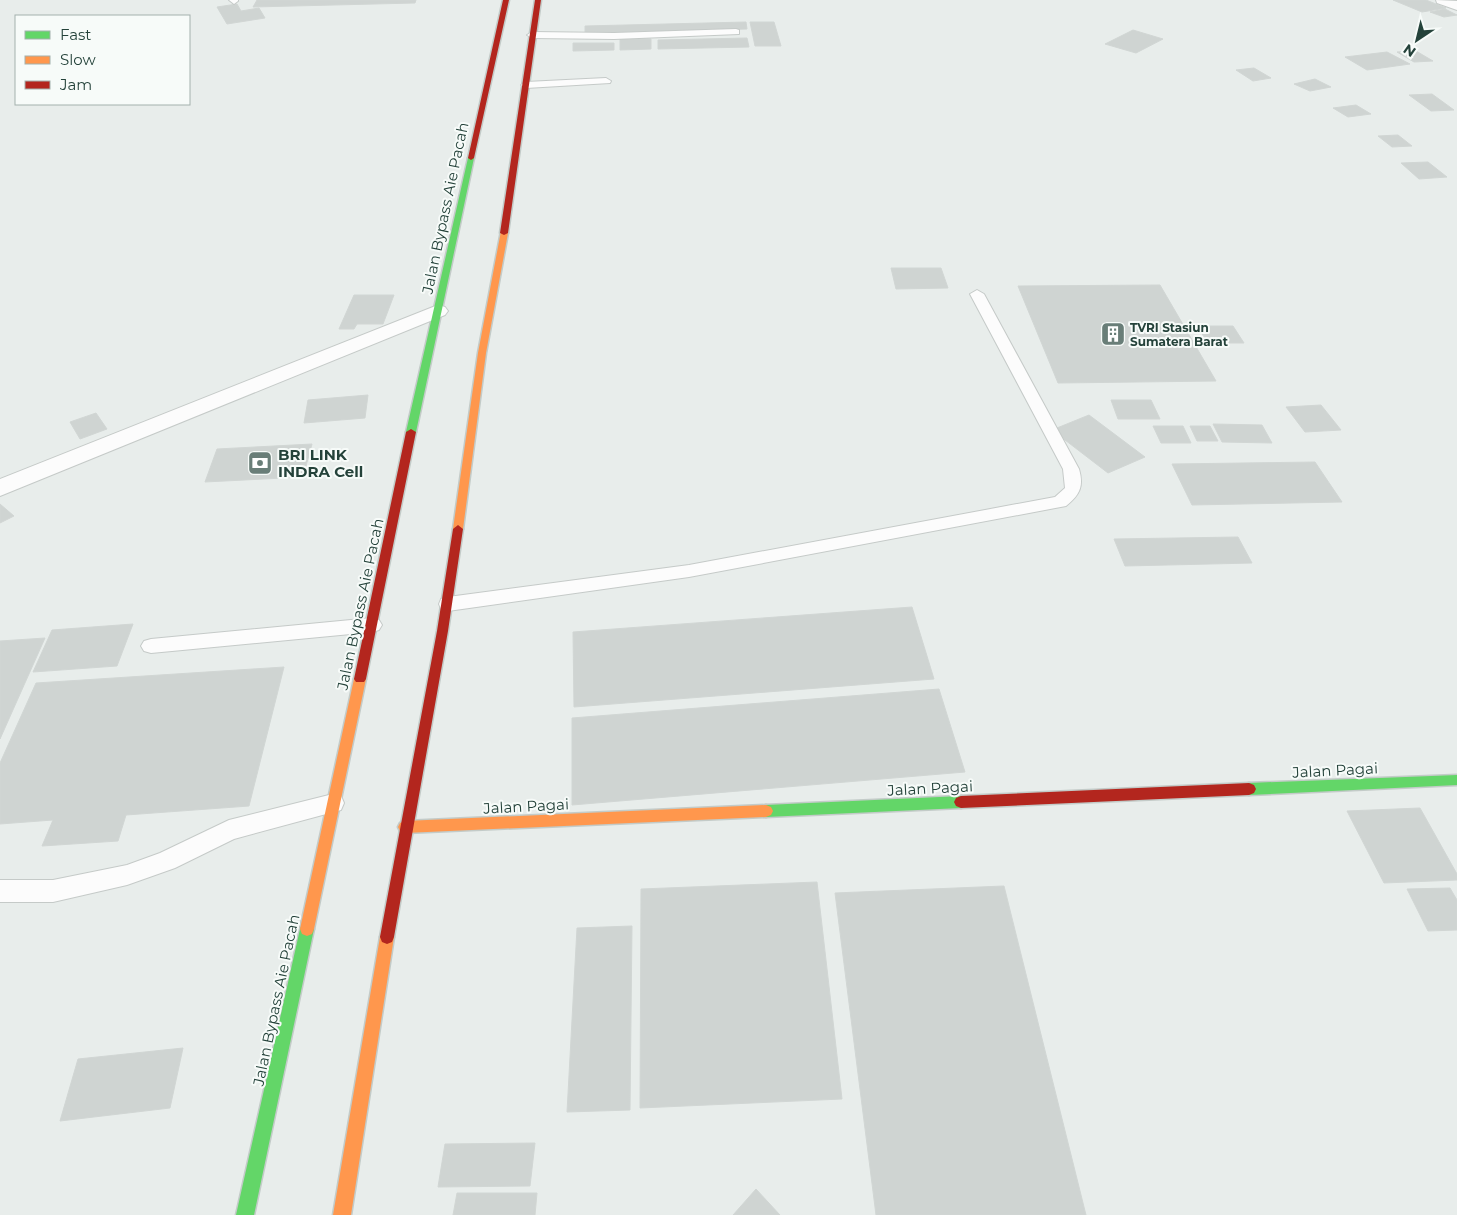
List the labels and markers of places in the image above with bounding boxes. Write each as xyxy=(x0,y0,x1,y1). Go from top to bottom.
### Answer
place label: TVRI Stasiun Sumatera Barat xyxy=(1130,320,1229,349)
building icon: TVRI Stasiun Sumatera Barat xyxy=(1100,321,1126,347)
place label: BRI LINK INDRA Cell xyxy=(278,445,363,481)
bank icon: BRI LINK INDRA Cell xyxy=(247,450,273,476)

